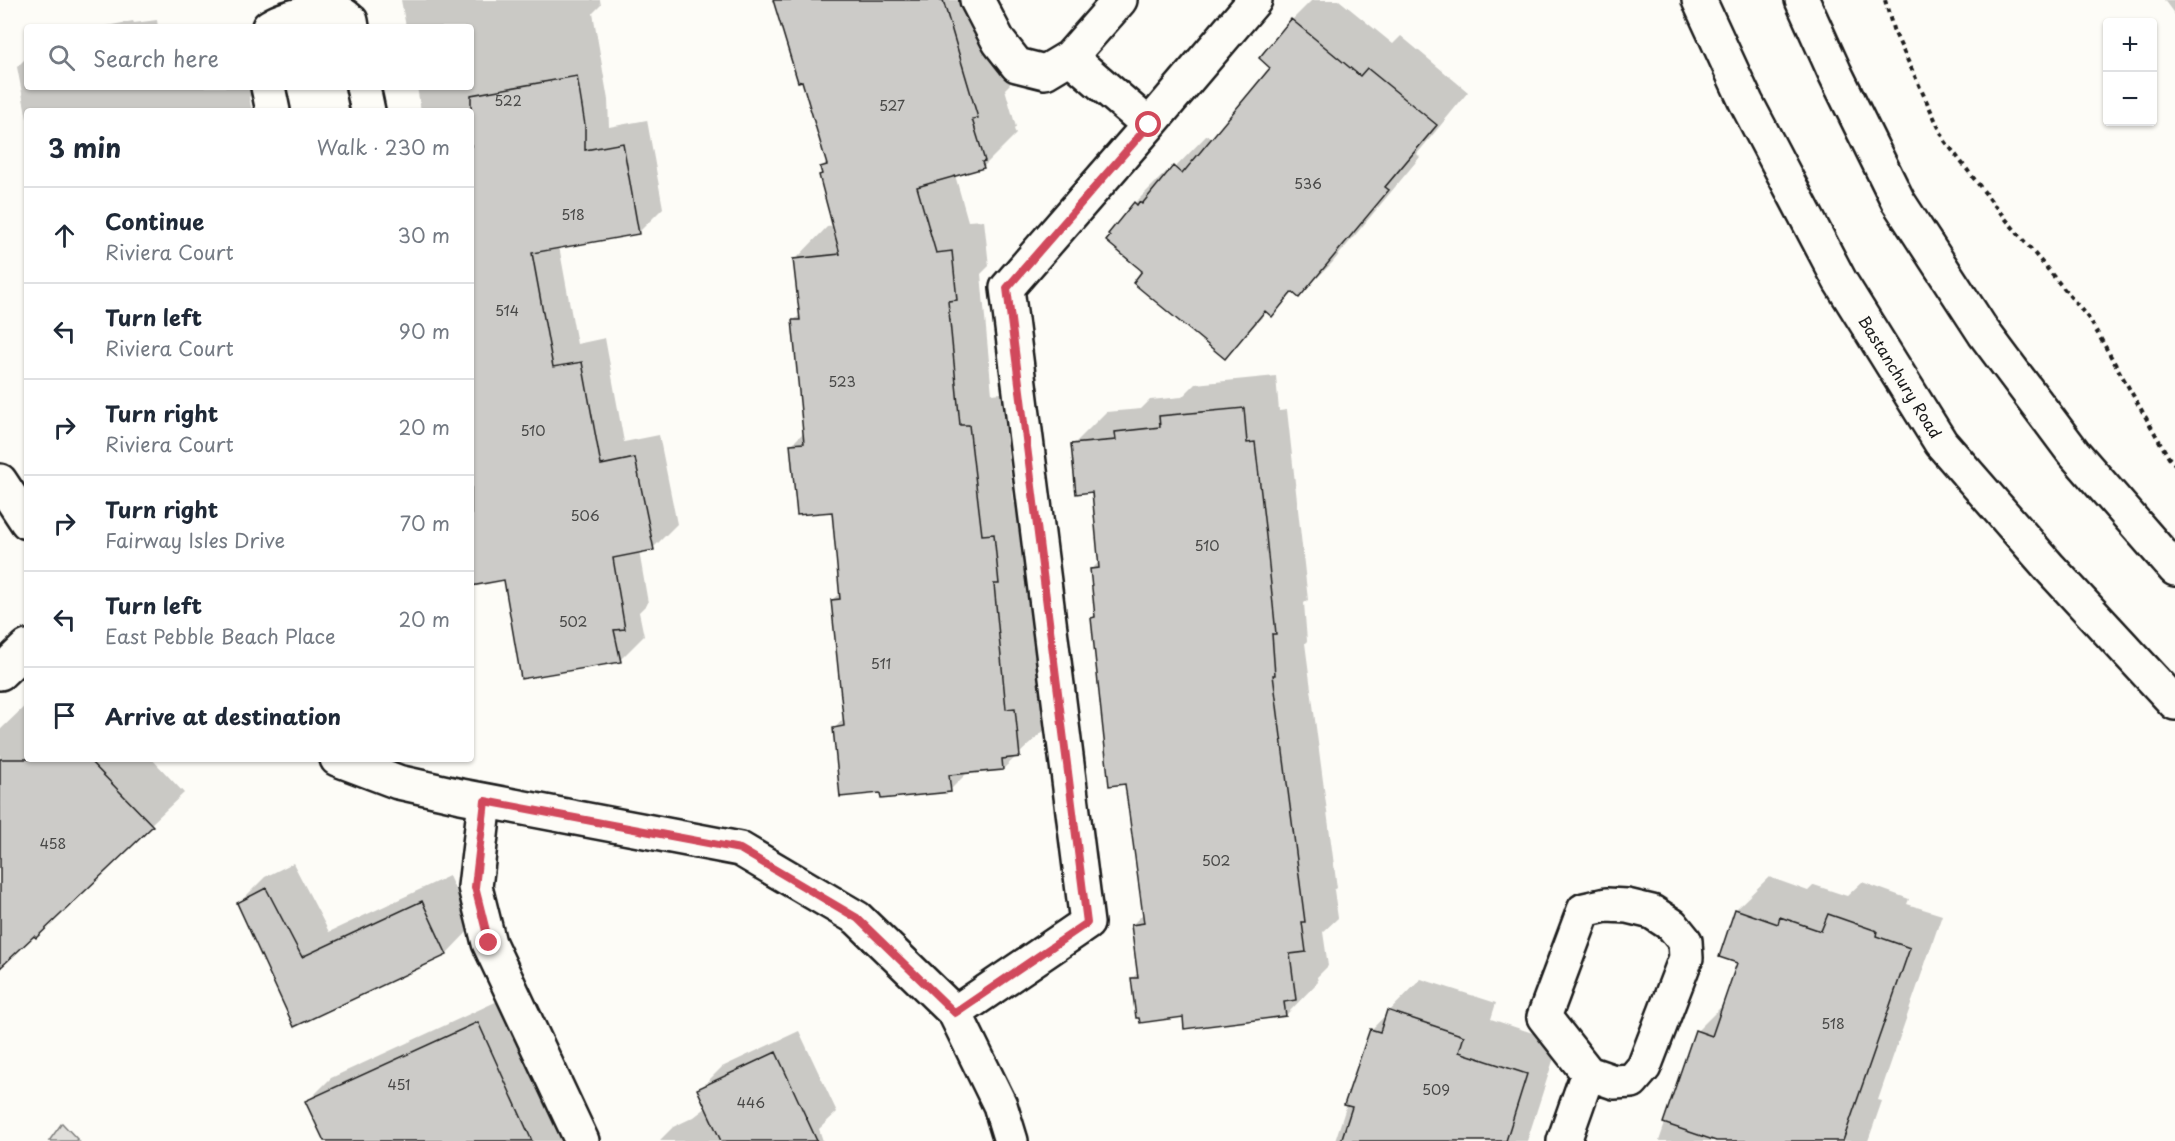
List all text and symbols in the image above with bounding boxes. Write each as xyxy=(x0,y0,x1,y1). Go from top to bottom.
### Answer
map controls xyxy=(2103,18,2157,126)
button: + xyxy=(2103,18,2157,72)
search box xyxy=(24,24,474,90)
icon: search xyxy=(45,41,78,74)
text: Search here xyxy=(93,41,219,74)
button: − xyxy=(2103,72,2157,126)
house number: 522 xyxy=(494,90,522,111)
house number: 527 xyxy=(879,95,905,116)
route start xyxy=(1135,111,1161,137)
text: 3 min xyxy=(48,128,121,167)
text: Walk · 230 m xyxy=(317,132,450,162)
house number: 536 xyxy=(1294,173,1322,194)
text: Continue xyxy=(105,204,204,237)
house number: 518 xyxy=(561,204,585,225)
icon: ahead xyxy=(48,219,81,252)
text: 30 m xyxy=(397,220,450,250)
text: Riviera Court xyxy=(105,237,234,267)
text: Turn left xyxy=(105,300,202,333)
house number: 514 xyxy=(495,300,519,321)
street label: Bastanchury Road xyxy=(1853,310,1948,443)
icon: left xyxy=(48,315,81,348)
text: 90 m xyxy=(399,316,450,346)
text: Riviera Court xyxy=(105,333,234,363)
house number: 523 xyxy=(828,371,856,392)
text: Turn right xyxy=(105,396,218,429)
icon: right xyxy=(48,411,81,444)
text: 20 m xyxy=(398,412,450,442)
house number: 510 xyxy=(520,420,546,441)
text: Riviera Court xyxy=(105,429,234,459)
text: Turn right xyxy=(105,492,218,525)
house number: 506 xyxy=(571,505,600,526)
icon: right xyxy=(48,507,81,540)
text: 70 m xyxy=(400,508,450,538)
text: Fairway Isles Drive xyxy=(105,525,285,555)
house number: 510 xyxy=(1194,535,1220,556)
text: Turn left xyxy=(105,588,202,621)
icon: left xyxy=(48,603,81,636)
text: 20 m xyxy=(398,604,450,634)
house number: 502 xyxy=(559,611,587,632)
text: East Pebble Beach Place xyxy=(105,621,336,651)
house number: 511 xyxy=(871,653,891,674)
icon: arrive xyxy=(48,699,81,732)
text: Arrive at destination xyxy=(105,699,341,732)
house number: 458 xyxy=(40,833,66,854)
house number: 502 xyxy=(1202,850,1230,871)
route end xyxy=(475,929,501,955)
house number: 518 xyxy=(1821,1013,1845,1034)
house number: 451 xyxy=(388,1074,410,1095)
house number: 509 xyxy=(1422,1079,1450,1100)
house number: 446 xyxy=(737,1092,765,1113)

